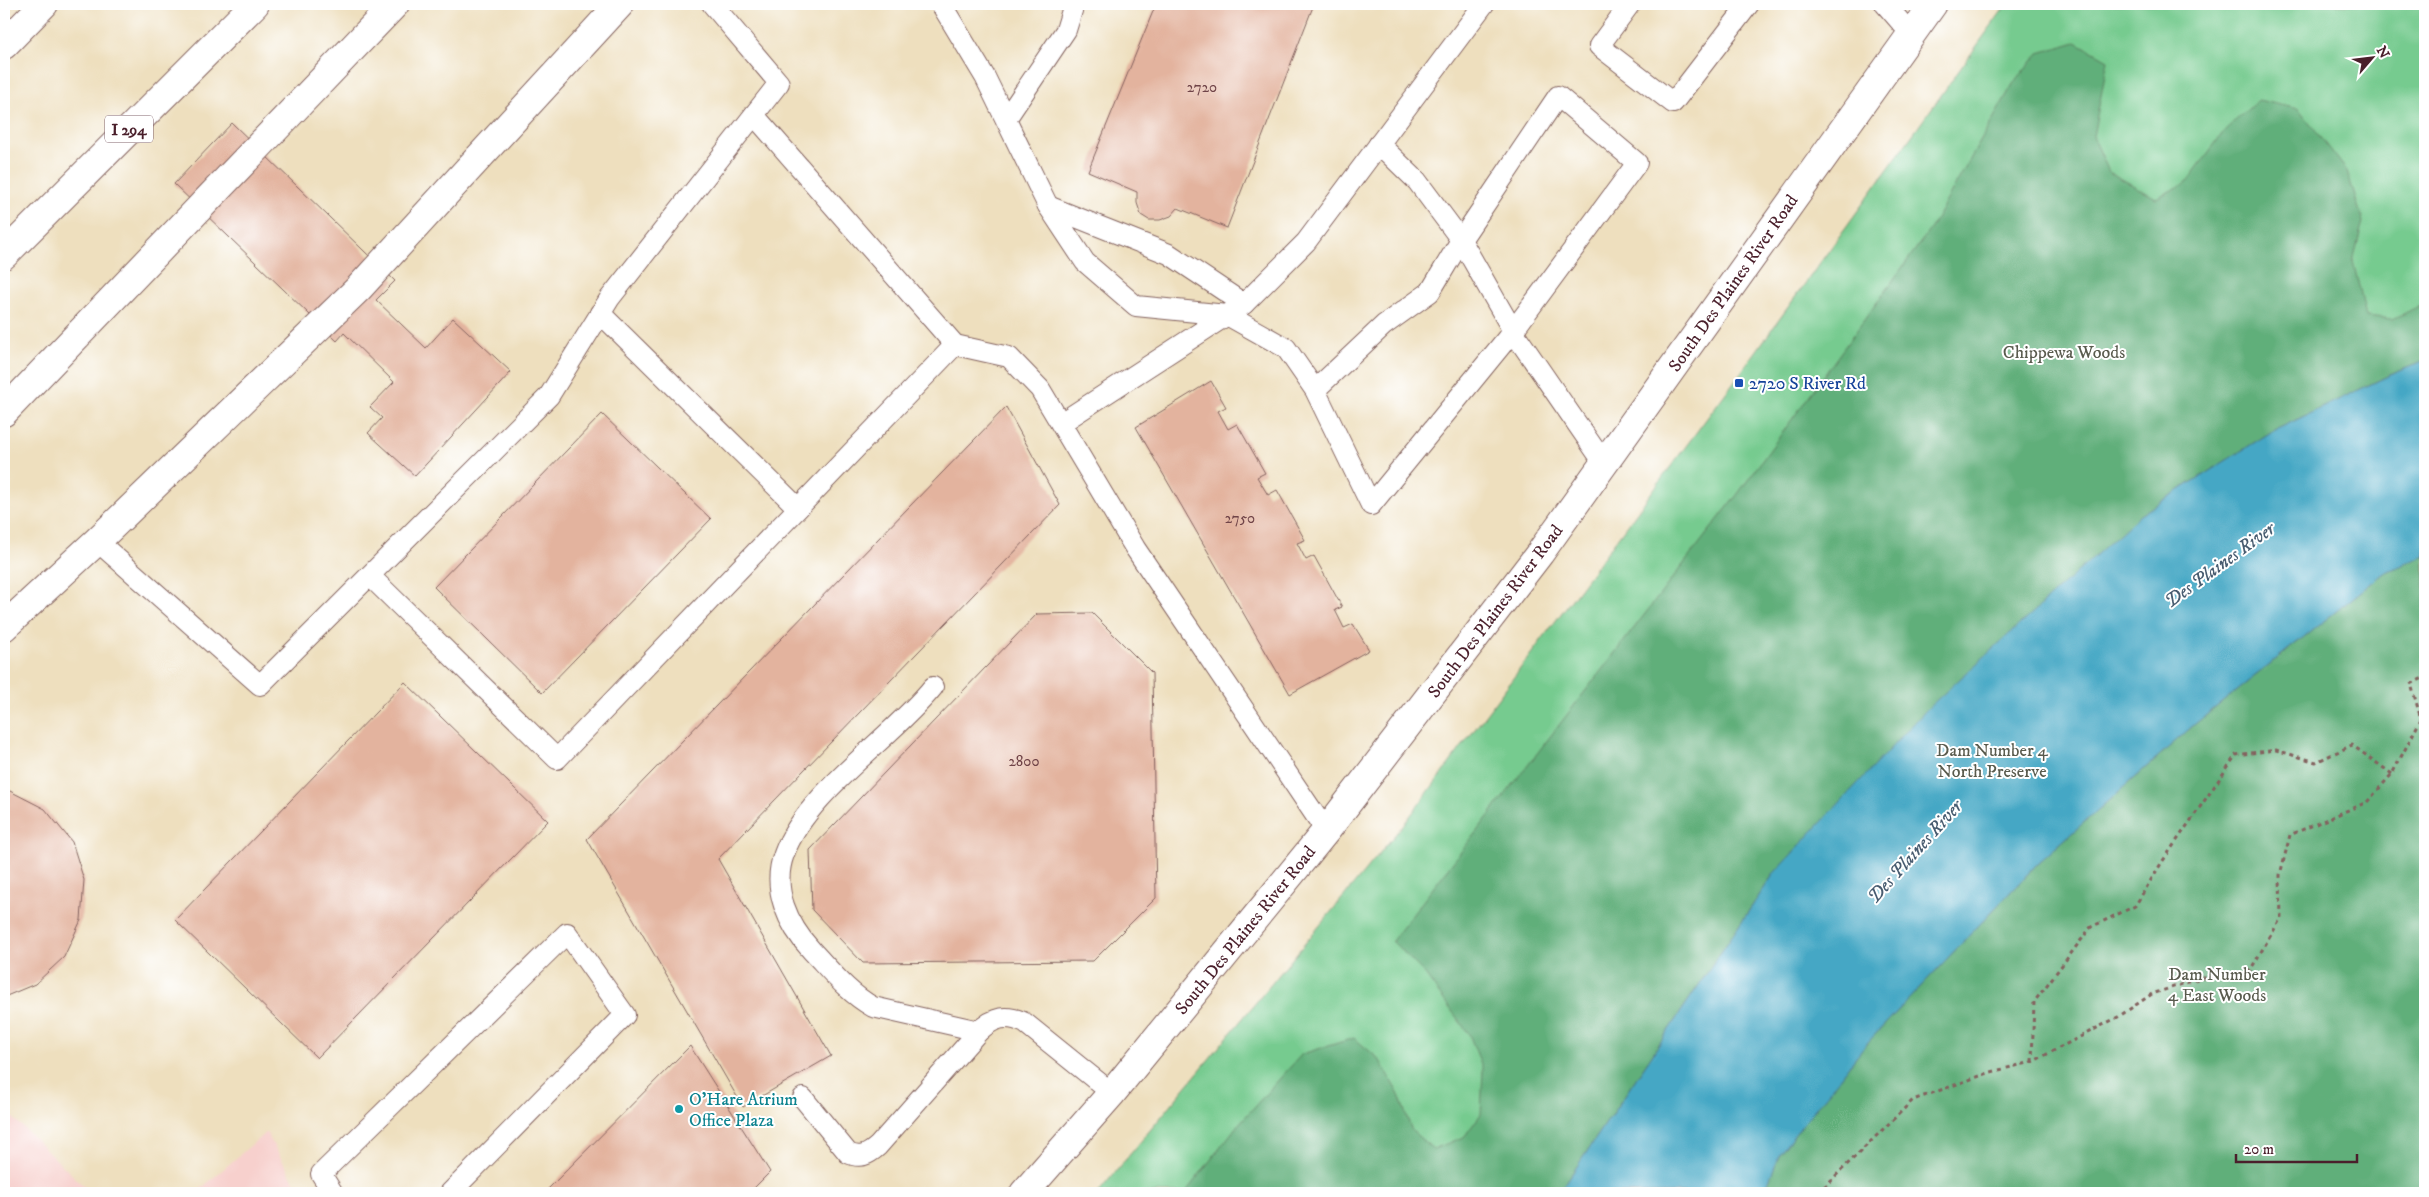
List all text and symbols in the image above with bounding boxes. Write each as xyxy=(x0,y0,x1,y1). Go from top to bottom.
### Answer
north arrow xyxy=(2346,32,2396,82)
text: N xyxy=(2372,43,2393,62)
house number: 2720 xyxy=(1187,78,1217,97)
road number: I 294 xyxy=(105,116,153,142)
street label: South Des Plaines River Road xyxy=(1664,191,1803,376)
park label: Chippewa Woods xyxy=(2003,342,2125,364)
place label: 2720 S River Rd xyxy=(1749,373,1866,395)
marker: 2720 S River Rd xyxy=(1733,377,1745,389)
house number: 2750 xyxy=(1225,509,1255,528)
water label: Des Plaines River xyxy=(2160,516,2281,613)
street label: South Des Plaines River Road xyxy=(1423,521,1568,703)
park label: Dam Number 4 North Preserve xyxy=(1936,740,2049,783)
house number: 2800 xyxy=(1008,752,1040,771)
water label: Des Plaines River xyxy=(1863,794,1969,908)
street label: South Des Plaines River Road xyxy=(1171,842,1321,1020)
park label: Dam Number 4 East Woods xyxy=(2168,964,2266,1007)
place label: O'Hare Atrium Office Plaza xyxy=(689,1089,798,1132)
marker: O'Hare Atrium Office Plaza xyxy=(673,1103,685,1115)
scale bar xyxy=(2236,1132,2358,1164)
text: 20 m xyxy=(2244,1140,2274,1159)

